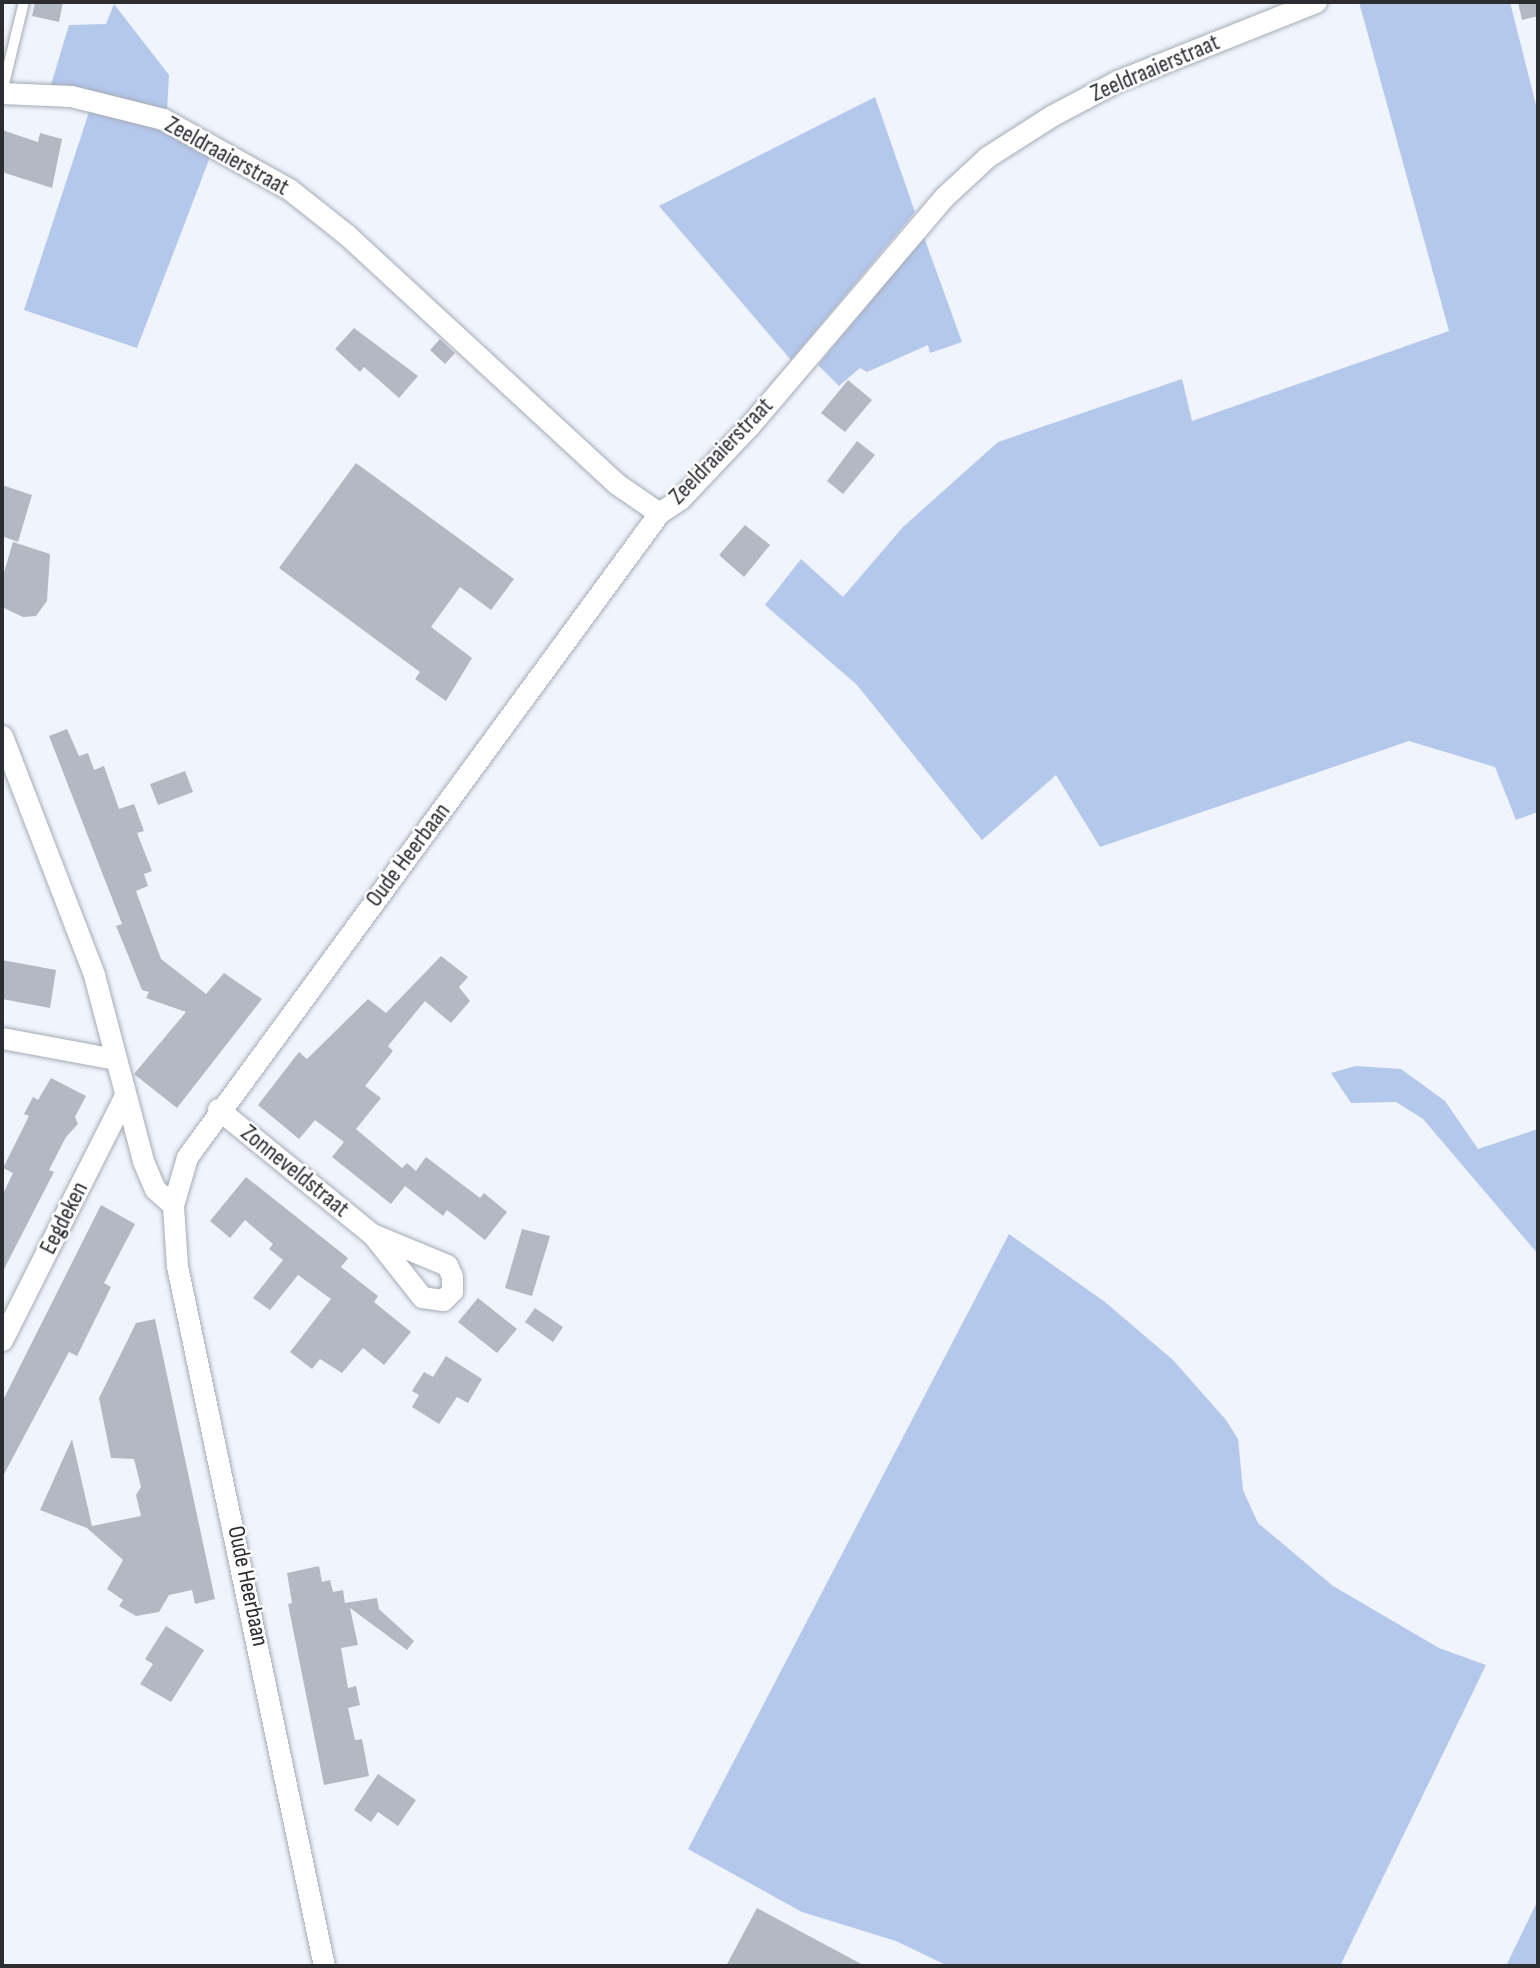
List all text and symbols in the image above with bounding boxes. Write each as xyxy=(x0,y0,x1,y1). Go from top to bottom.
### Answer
street label: Zeeldraaierstraat xyxy=(1086,28,1224,108)
street label: Zeeldraaierstraat xyxy=(160,110,294,202)
street label: Zeeldraaierstraat xyxy=(663,392,779,510)
street label: Oude Heerbaan xyxy=(360,797,456,913)
street label: Zonneveldstraat xyxy=(235,1119,355,1223)
street label: Eegdeken xyxy=(34,1177,94,1259)
street label: Oude Heerbaan xyxy=(221,1523,275,1649)

